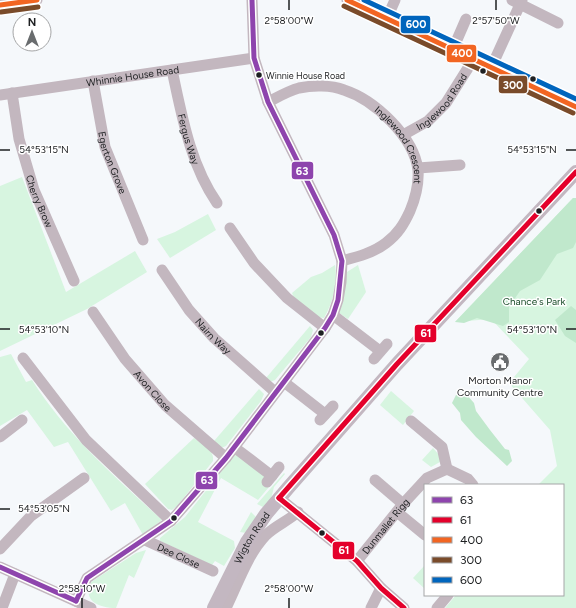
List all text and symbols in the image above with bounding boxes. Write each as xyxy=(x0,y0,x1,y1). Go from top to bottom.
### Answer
north arrow xyxy=(12,12,52,52)
text: 2°58'00"W xyxy=(265,14,314,27)
text: 2°57'50"W xyxy=(472,14,520,27)
line badge: 600 xyxy=(400,15,431,34)
text: N xyxy=(28,16,36,29)
text: 600 xyxy=(406,18,426,31)
line badge: 400 xyxy=(446,44,477,63)
text: 400 xyxy=(451,47,473,60)
street label: Whinnie House Road xyxy=(85,63,180,89)
unlabelled marker xyxy=(478,66,488,76)
marker: Winnie House Road xyxy=(254,70,264,80)
place label: Winnie House Road xyxy=(266,70,345,81)
street label: Inglewood Road xyxy=(414,71,470,133)
unlabelled marker xyxy=(528,74,538,84)
line badge: 300 xyxy=(498,75,528,94)
text: 300 xyxy=(503,79,523,92)
street label: Inglewood Crescent xyxy=(372,103,424,185)
street label: Fergus Way xyxy=(175,112,202,167)
street label: Egerton Grove xyxy=(95,130,130,196)
text: 54°53'15"N xyxy=(19,143,69,156)
text: 54°53'15"N xyxy=(507,143,557,156)
line badge: 63 xyxy=(291,161,314,180)
text: 63 xyxy=(296,165,308,178)
street label: Cherry Brow xyxy=(23,173,56,230)
unlabelled marker xyxy=(534,206,544,216)
park label: Chance's Park xyxy=(503,295,565,308)
street label: Nairn Way xyxy=(192,315,234,358)
text: 54°53'10"N xyxy=(19,323,69,336)
text: 54°53'10"N xyxy=(507,323,557,336)
line badge: 61 xyxy=(414,324,437,343)
text: 61 xyxy=(420,327,432,340)
unlabelled marker xyxy=(316,328,326,338)
public building icon: Morton Manor Community Centre xyxy=(489,351,511,373)
street label: Avon Close xyxy=(131,368,174,415)
place label: Morton Manor Community Centre xyxy=(457,374,543,399)
line badge: 63 xyxy=(195,471,218,490)
text: 63 xyxy=(201,474,213,487)
legend xyxy=(424,484,564,596)
text: 63 xyxy=(460,493,473,507)
street label: Dunmallet Rigg xyxy=(359,496,412,557)
text: 54°53'05"N xyxy=(18,502,70,515)
street label: Wigton Road xyxy=(231,509,273,566)
unlabelled marker xyxy=(169,513,179,523)
text: 61 xyxy=(460,513,472,527)
unlabelled marker xyxy=(317,528,327,538)
text: 400 xyxy=(460,533,483,547)
street label: Dee Close xyxy=(155,540,202,571)
line badge: 61 xyxy=(332,541,355,560)
text: 61 xyxy=(338,544,350,557)
text: 300 xyxy=(460,553,482,567)
text: 600 xyxy=(460,573,482,587)
text: 2°58'10"W xyxy=(59,582,106,595)
text: 2°58'00"W xyxy=(265,582,314,595)

